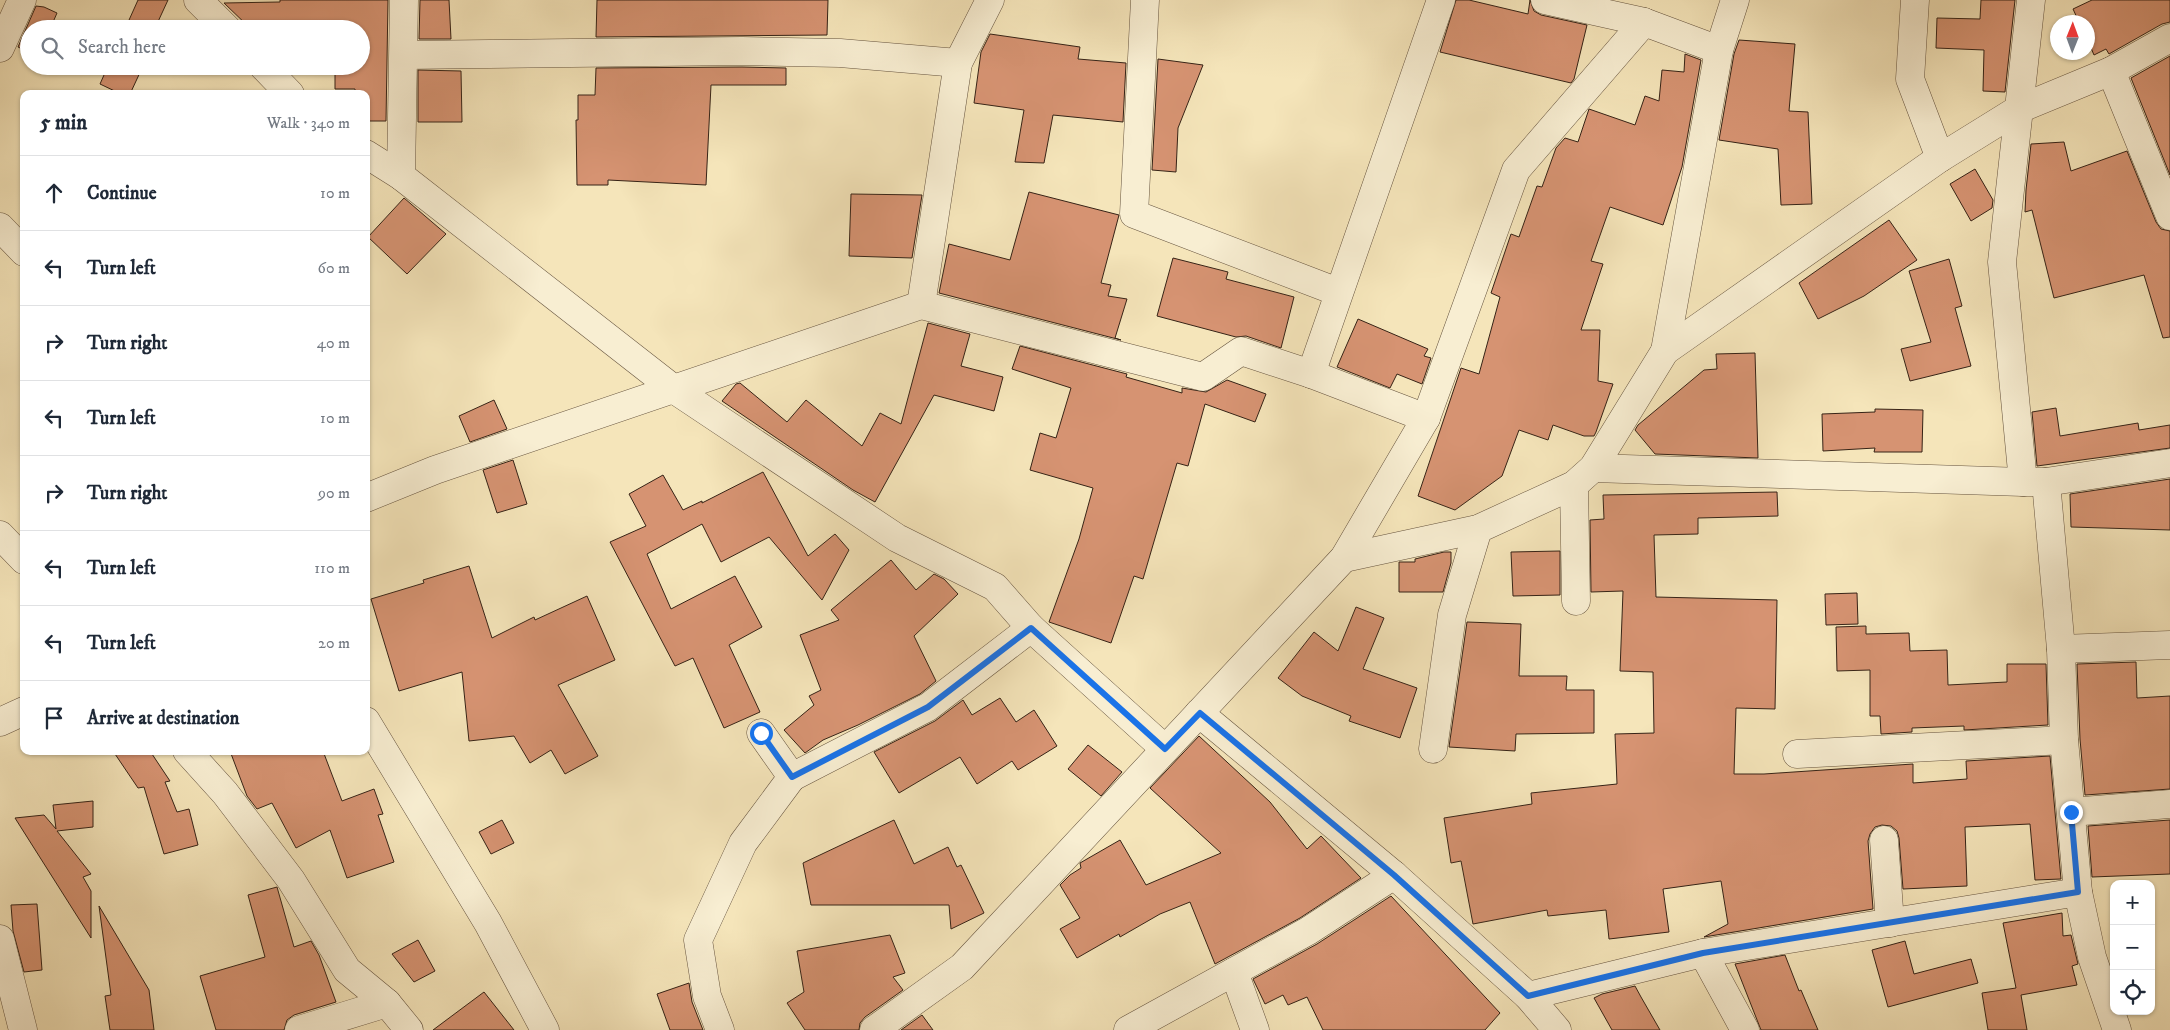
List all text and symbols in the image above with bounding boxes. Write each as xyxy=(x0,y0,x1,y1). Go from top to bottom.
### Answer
north arrow xyxy=(2050,15,2095,60)
search box xyxy=(20,20,370,75)
icon: search xyxy=(38,34,66,62)
text: Search here xyxy=(78,36,166,59)
text: 5 min xyxy=(40,110,87,136)
text: Walk · 340 m xyxy=(267,113,350,133)
icon: ahead xyxy=(40,179,68,207)
text: Continue xyxy=(87,182,157,205)
text: 10 m xyxy=(320,183,350,203)
icon: left xyxy=(40,254,68,282)
text: Turn left xyxy=(87,257,156,280)
text: 60 m xyxy=(318,258,350,278)
icon: right xyxy=(40,329,68,357)
text: Turn right xyxy=(87,332,167,355)
text: 40 m xyxy=(317,333,350,353)
icon: left xyxy=(40,404,68,432)
text: Turn left xyxy=(87,407,156,430)
text: 10 m xyxy=(320,408,350,428)
icon: right xyxy=(40,479,68,507)
text: Turn right xyxy=(87,482,167,505)
text: 90 m xyxy=(318,483,350,503)
icon: left xyxy=(40,554,68,582)
text: Turn left xyxy=(87,557,156,580)
text: 110 m xyxy=(314,558,350,578)
icon: left xyxy=(40,629,68,657)
text: Turn left xyxy=(87,632,156,655)
text: 20 m xyxy=(318,633,350,653)
icon: arrive xyxy=(40,704,68,732)
text: Arrive at destination xyxy=(87,707,239,730)
route start xyxy=(750,722,773,745)
route end xyxy=(2060,801,2083,824)
map controls xyxy=(2110,880,2155,1015)
button: + xyxy=(2110,880,2155,925)
button: − xyxy=(2110,925,2155,970)
button: locate xyxy=(2110,970,2155,1015)

